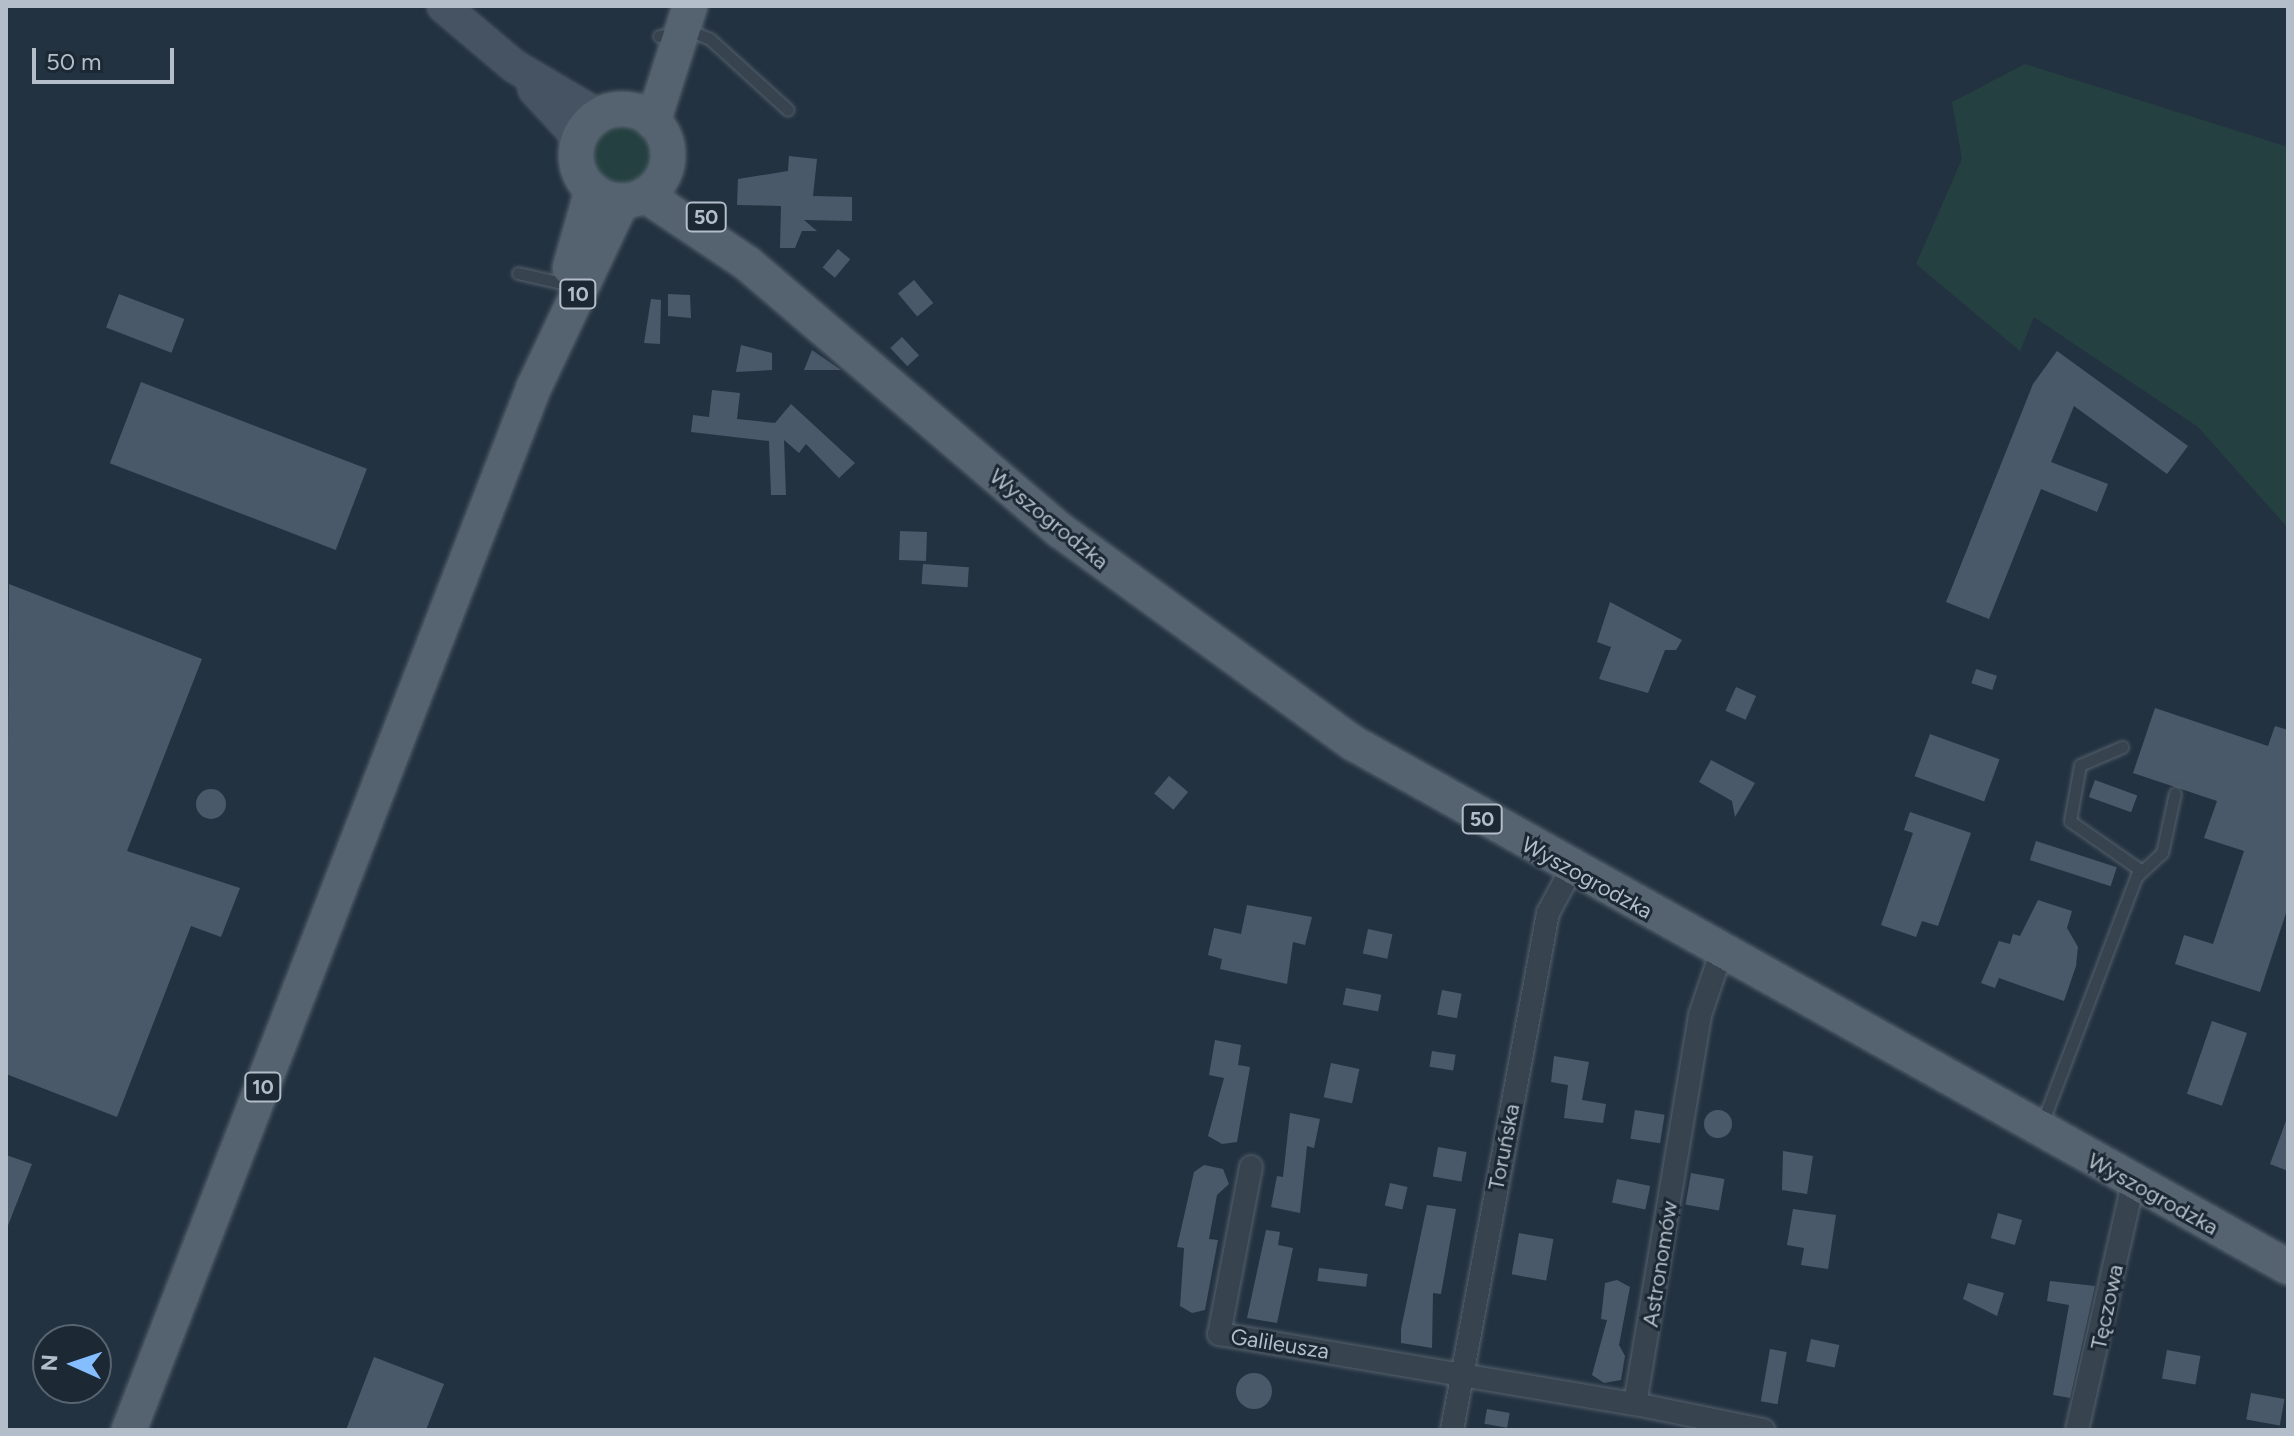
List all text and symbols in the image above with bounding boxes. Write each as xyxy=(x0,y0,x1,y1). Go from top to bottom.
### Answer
scale bar xyxy=(36,32,178,82)
text: 50 m xyxy=(46,47,102,76)
road number: 50 xyxy=(684,201,728,233)
road number: 10 xyxy=(558,278,598,310)
street label: Wyszogrodzka xyxy=(984,463,1114,575)
road number: 50 xyxy=(1460,803,1504,835)
street label: Wyszogrodzka xyxy=(1517,831,1657,925)
road number: 10 xyxy=(243,1071,283,1103)
street label: Toruńska xyxy=(1483,1102,1525,1192)
street label: Wyszogrodzka xyxy=(2083,1147,2223,1241)
street label: Astronomów xyxy=(1637,1199,1683,1329)
street label: Tęczowa xyxy=(2085,1262,2129,1352)
street label: Galileusza xyxy=(1229,1323,1331,1365)
north arrow xyxy=(32,1324,112,1404)
text: N xyxy=(36,1354,63,1372)

